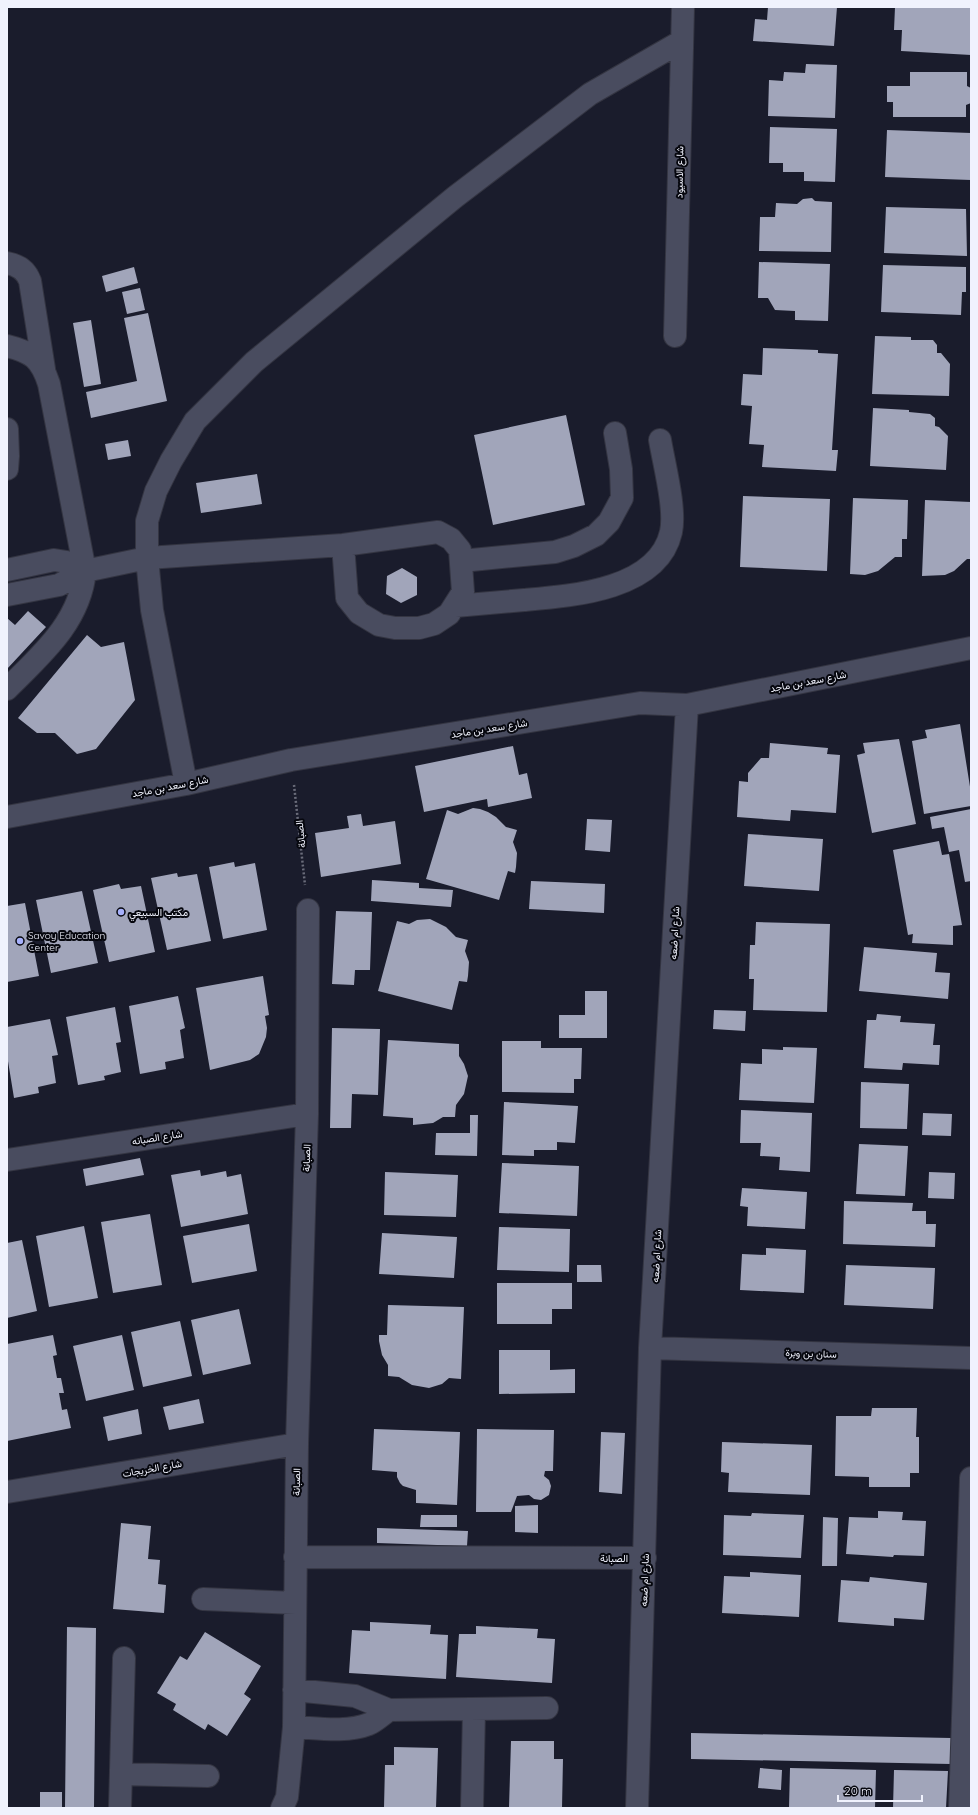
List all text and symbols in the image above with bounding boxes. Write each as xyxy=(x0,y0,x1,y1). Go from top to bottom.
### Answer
street label: شارع الاسيود xyxy=(673,146,686,198)
street label: شارع سعد بن ماجد xyxy=(769,668,847,695)
street label: شارع سعد بن ماجد xyxy=(450,716,528,741)
street label: شارع سعد بن ماجد xyxy=(131,773,209,800)
street label: الصبانة xyxy=(293,819,308,849)
place label: مكتب السبيعي xyxy=(129,906,188,921)
street label: شارع ام ضعه xyxy=(667,906,682,960)
marker: مكتب السبيعي xyxy=(116,907,126,917)
place label: Savoy Education Center xyxy=(28,929,105,954)
marker: Savoy Education Center xyxy=(15,936,25,946)
street label: شارع الصبانه xyxy=(131,1127,183,1148)
street label: الصبانة xyxy=(300,1144,313,1172)
street label: شارع ام ضعه xyxy=(649,1229,664,1283)
street label: سنان بن وبرة xyxy=(785,1346,837,1361)
street label: شارع الخريجات xyxy=(121,1457,183,1480)
street label: الصبانة xyxy=(290,1468,303,1496)
street label: الصبانة xyxy=(600,1552,628,1565)
street label: شارع ام ضعه xyxy=(637,1553,652,1607)
scale bar xyxy=(838,1777,922,1803)
text: 20 m xyxy=(844,1783,872,1798)

